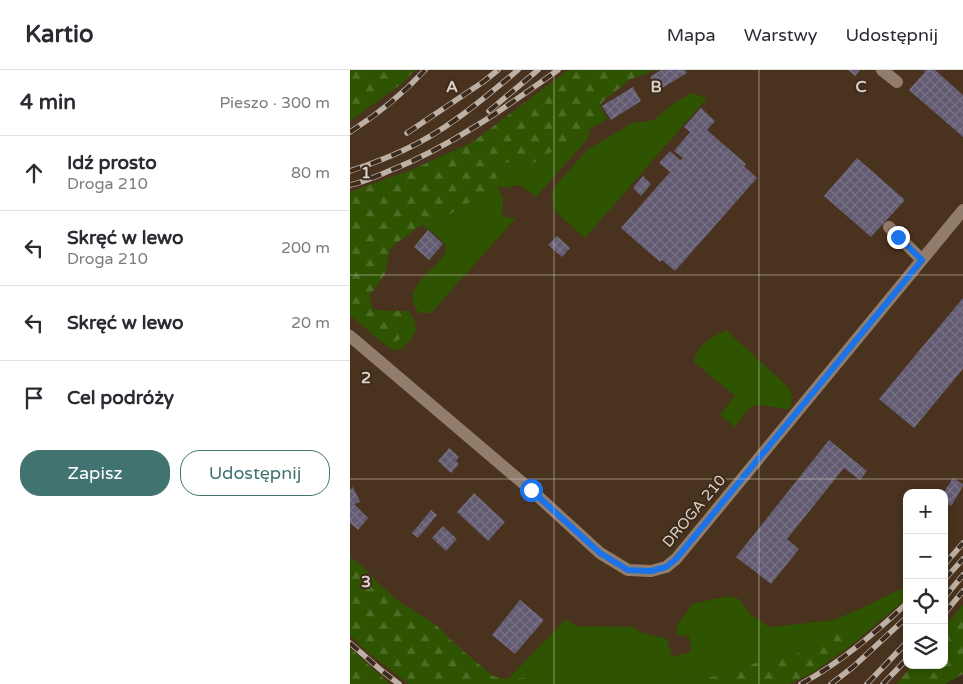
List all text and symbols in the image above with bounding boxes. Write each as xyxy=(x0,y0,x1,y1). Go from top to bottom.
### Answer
text: Kartio xyxy=(25,20,94,49)
text: Mapa xyxy=(667,24,716,46)
text: Warstwy xyxy=(744,24,817,46)
text: Udostępnij xyxy=(845,24,938,46)
text: A xyxy=(446,77,458,97)
text: B xyxy=(650,77,662,97)
text: C xyxy=(855,77,867,97)
text: 4 min xyxy=(20,90,76,115)
text: Pieszo · 300 m xyxy=(219,93,330,113)
text: Idź prosto xyxy=(67,152,157,174)
icon: ahead xyxy=(20,159,48,187)
text: 80 m xyxy=(291,163,330,183)
text: 1 xyxy=(361,163,371,183)
text: Droga 210 xyxy=(67,174,148,194)
route end xyxy=(887,226,910,249)
text: Skręć w lewo xyxy=(67,227,184,249)
icon: left xyxy=(20,234,48,262)
text: 200 m xyxy=(281,238,330,258)
text: Droga 210 xyxy=(67,249,148,269)
icon: left xyxy=(20,309,48,337)
text: Skręć w lewo xyxy=(67,312,184,334)
text: 20 m xyxy=(291,313,330,333)
text: 2 xyxy=(361,368,371,388)
icon: arrive xyxy=(20,384,48,412)
text: Cel podróży xyxy=(67,387,174,409)
button: Zapisz xyxy=(20,450,170,496)
button: Udostępnij xyxy=(180,450,330,496)
street label: DROGA 210 xyxy=(659,471,729,551)
route start xyxy=(520,479,543,502)
map controls xyxy=(903,489,948,669)
button: + xyxy=(903,489,948,534)
button: − xyxy=(903,534,948,579)
text: 3 xyxy=(361,572,371,592)
button: locate xyxy=(903,579,948,624)
button: layers xyxy=(903,624,948,669)

